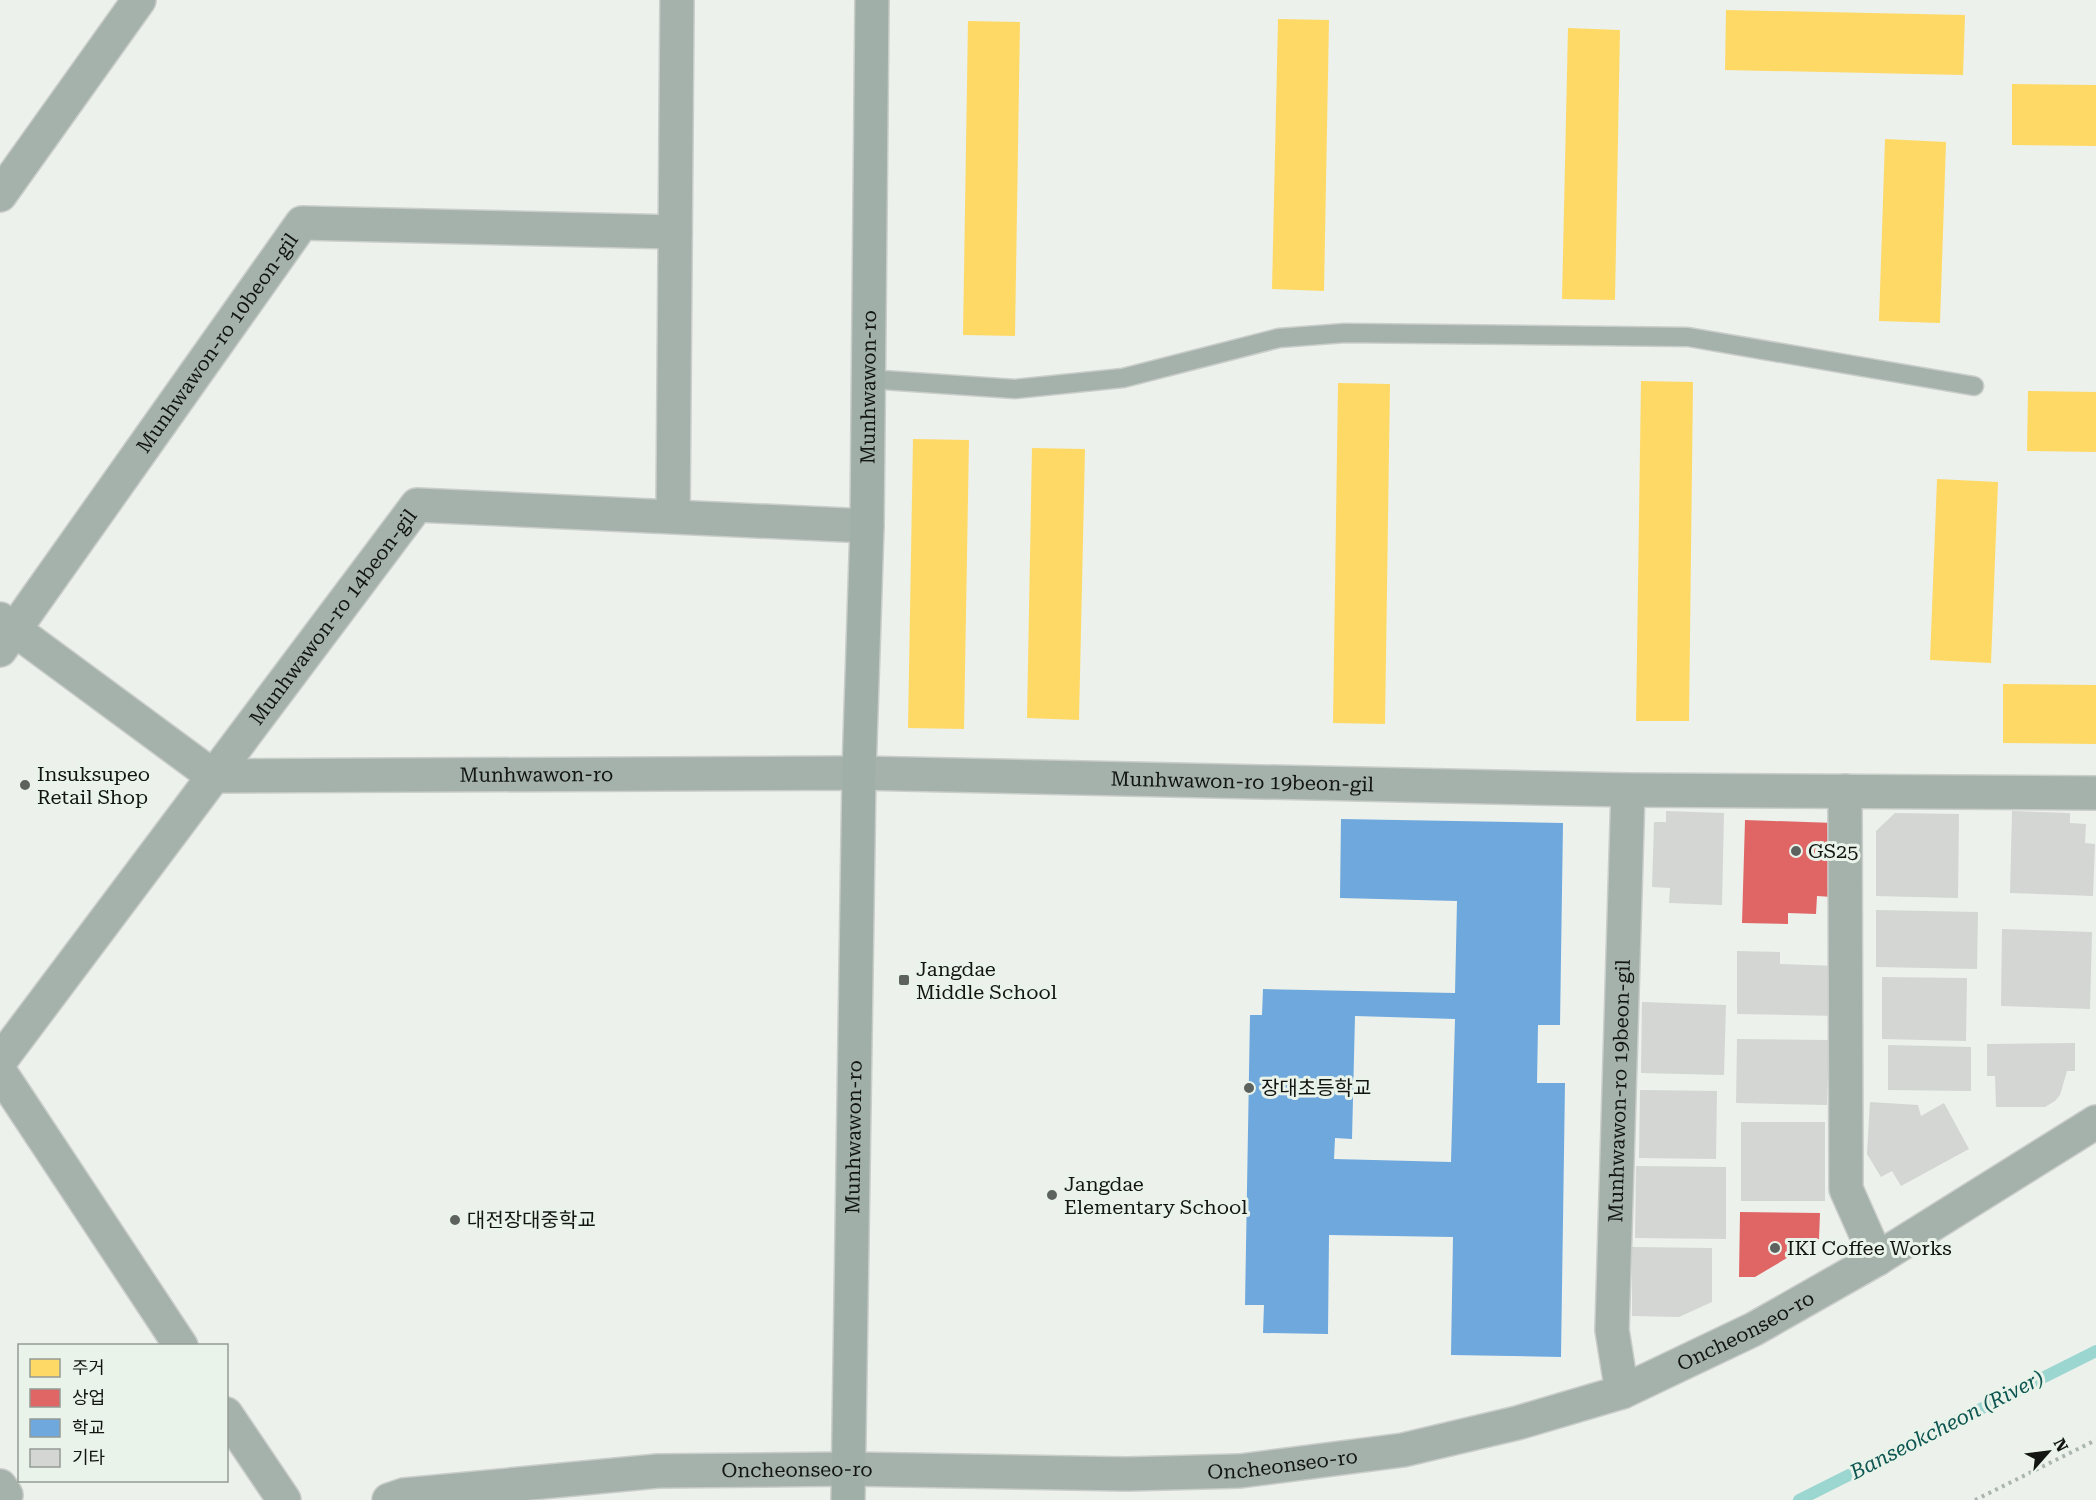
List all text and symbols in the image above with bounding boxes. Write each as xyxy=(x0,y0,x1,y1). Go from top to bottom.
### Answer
street label: Munhwawon-ro 10beon-gil xyxy=(131,229,303,457)
street label: Munhwawon-ro xyxy=(856,310,881,464)
street label: Munhwawon-ro 14beon-gil xyxy=(244,504,422,730)
place label: Insuksupeo Retail Shop xyxy=(37,762,150,809)
street label: Munhwawon-ro xyxy=(459,762,613,787)
street label: Munhwawon-ro 19beon-gil xyxy=(1110,767,1374,796)
marker: Insuksupeo Retail Shop xyxy=(18,778,32,792)
place label: GS25 xyxy=(1808,839,1858,863)
marker: GS25 xyxy=(1789,844,1803,858)
place label: Jangdae Middle School xyxy=(916,957,1057,1004)
street label: Munhwawon-ro 19beon-gil xyxy=(1603,959,1635,1223)
marker: Jangdae Middle School xyxy=(897,973,911,987)
street label: Munhwawon-ro xyxy=(840,1060,867,1214)
place label: 장대초등학교 xyxy=(1261,1076,1371,1100)
marker: 장대초등학교 xyxy=(1242,1081,1256,1095)
place label: Jangdae Elementary School xyxy=(1064,1172,1247,1219)
marker: Jangdae Elementary School xyxy=(1045,1188,1059,1202)
place label: 대전장대중학교 xyxy=(467,1208,596,1232)
marker: 대전장대중학교 xyxy=(448,1213,462,1227)
place label: IKI Coffee Works xyxy=(1787,1236,1952,1260)
marker: IKI Coffee Works xyxy=(1768,1241,1782,1255)
street label: Oncheonseo-ro xyxy=(1673,1285,1818,1376)
legend xyxy=(18,1344,228,1482)
text: 주거 xyxy=(72,1357,105,1378)
water label: Banseokcheon (River) xyxy=(1845,1366,2048,1485)
text: 상업 xyxy=(72,1387,105,1408)
text: 학교 xyxy=(72,1417,105,1438)
north arrow xyxy=(2018,1422,2078,1482)
text: N xyxy=(2050,1435,2072,1455)
street label: Oncheonseo-ro xyxy=(1207,1444,1359,1484)
text: 기타 xyxy=(72,1447,106,1468)
street label: Oncheonseo-ro xyxy=(721,1457,873,1482)

